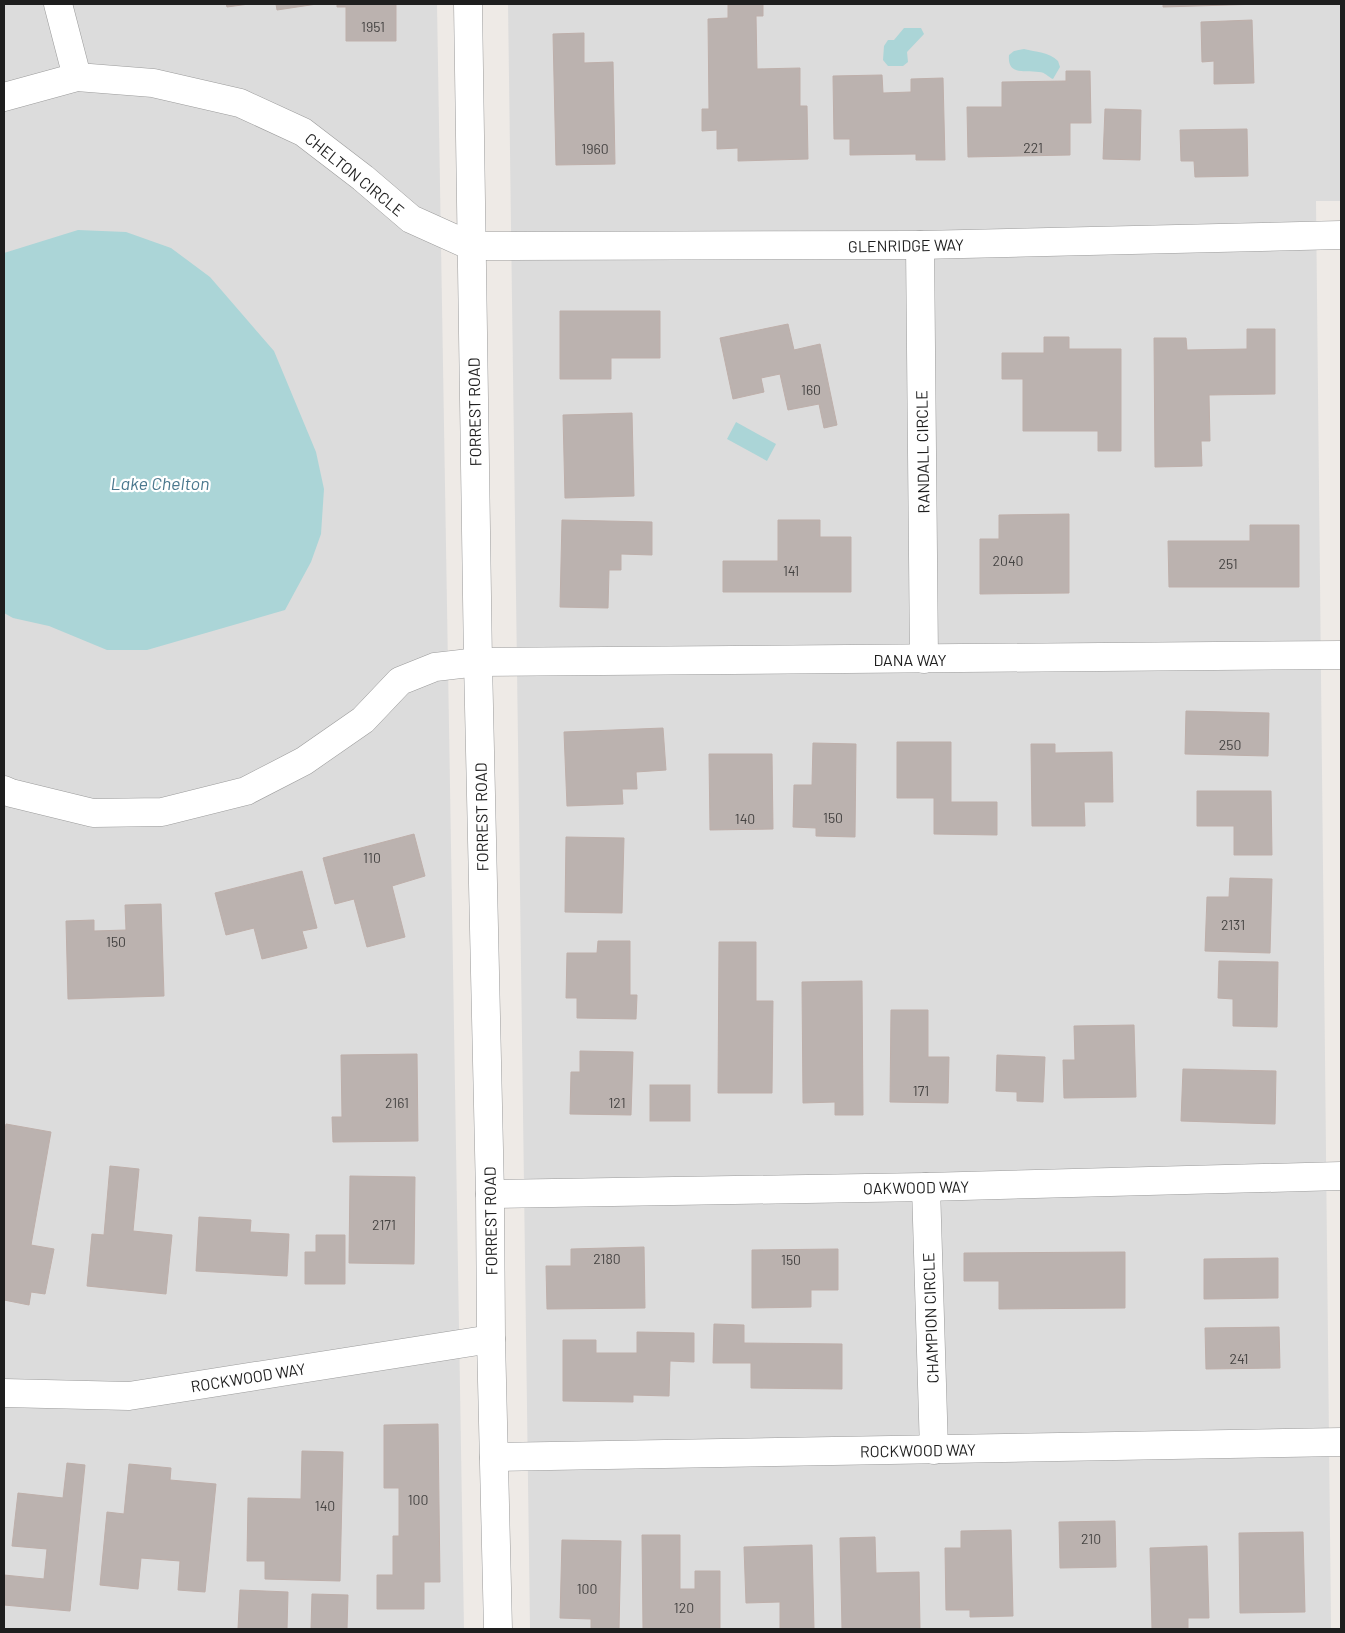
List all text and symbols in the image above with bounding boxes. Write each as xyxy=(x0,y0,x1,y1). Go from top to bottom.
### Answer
house number: 1951 xyxy=(361,18,385,35)
street label: CHELTON CIRCLE xyxy=(302,128,408,220)
house number: 221 xyxy=(1023,139,1043,156)
house number: 1960 xyxy=(581,140,609,157)
street label: GLENRIDGE WAY xyxy=(848,234,964,256)
street label: FORREST ROAD xyxy=(464,357,484,467)
house number: 160 xyxy=(801,381,821,398)
street label: RANDALL CIRCLE xyxy=(911,390,933,514)
water label: Lake Chelton xyxy=(111,472,209,494)
house number: 2040 xyxy=(992,552,1024,569)
house number: 251 xyxy=(1218,555,1238,572)
house number: 141 xyxy=(783,562,799,579)
street label: DANA WAY xyxy=(873,650,947,669)
house number: 250 xyxy=(1219,736,1241,753)
street label: FORREST ROAD xyxy=(471,762,491,872)
house number: 150 xyxy=(823,809,843,826)
house number: 140 xyxy=(735,810,755,827)
house number: 110 xyxy=(363,849,381,866)
house number: 2131 xyxy=(1221,916,1245,933)
house number: 150 xyxy=(106,933,126,950)
house number: 171 xyxy=(913,1082,929,1099)
house number: 2161 xyxy=(385,1094,409,1111)
house number: 121 xyxy=(608,1094,626,1111)
street label: FORREST ROAD xyxy=(480,1166,500,1276)
street label: OAKWOOD WAY xyxy=(863,1177,969,1197)
house number: 2171 xyxy=(372,1216,396,1233)
house number: 2180 xyxy=(593,1250,621,1267)
house number: 150 xyxy=(781,1251,801,1268)
street label: CHAMPION CIRCLE xyxy=(918,1252,942,1384)
house number: 241 xyxy=(1230,1350,1248,1367)
street label: ROCKWOOD WAY xyxy=(189,1359,307,1395)
street label: ROCKWOOD WAY xyxy=(860,1439,976,1461)
house number: 100 xyxy=(408,1491,428,1508)
house number: 140 xyxy=(315,1497,335,1514)
house number: 210 xyxy=(1081,1530,1101,1547)
house number: 100 xyxy=(577,1580,597,1597)
house number: 120 xyxy=(674,1599,694,1616)

